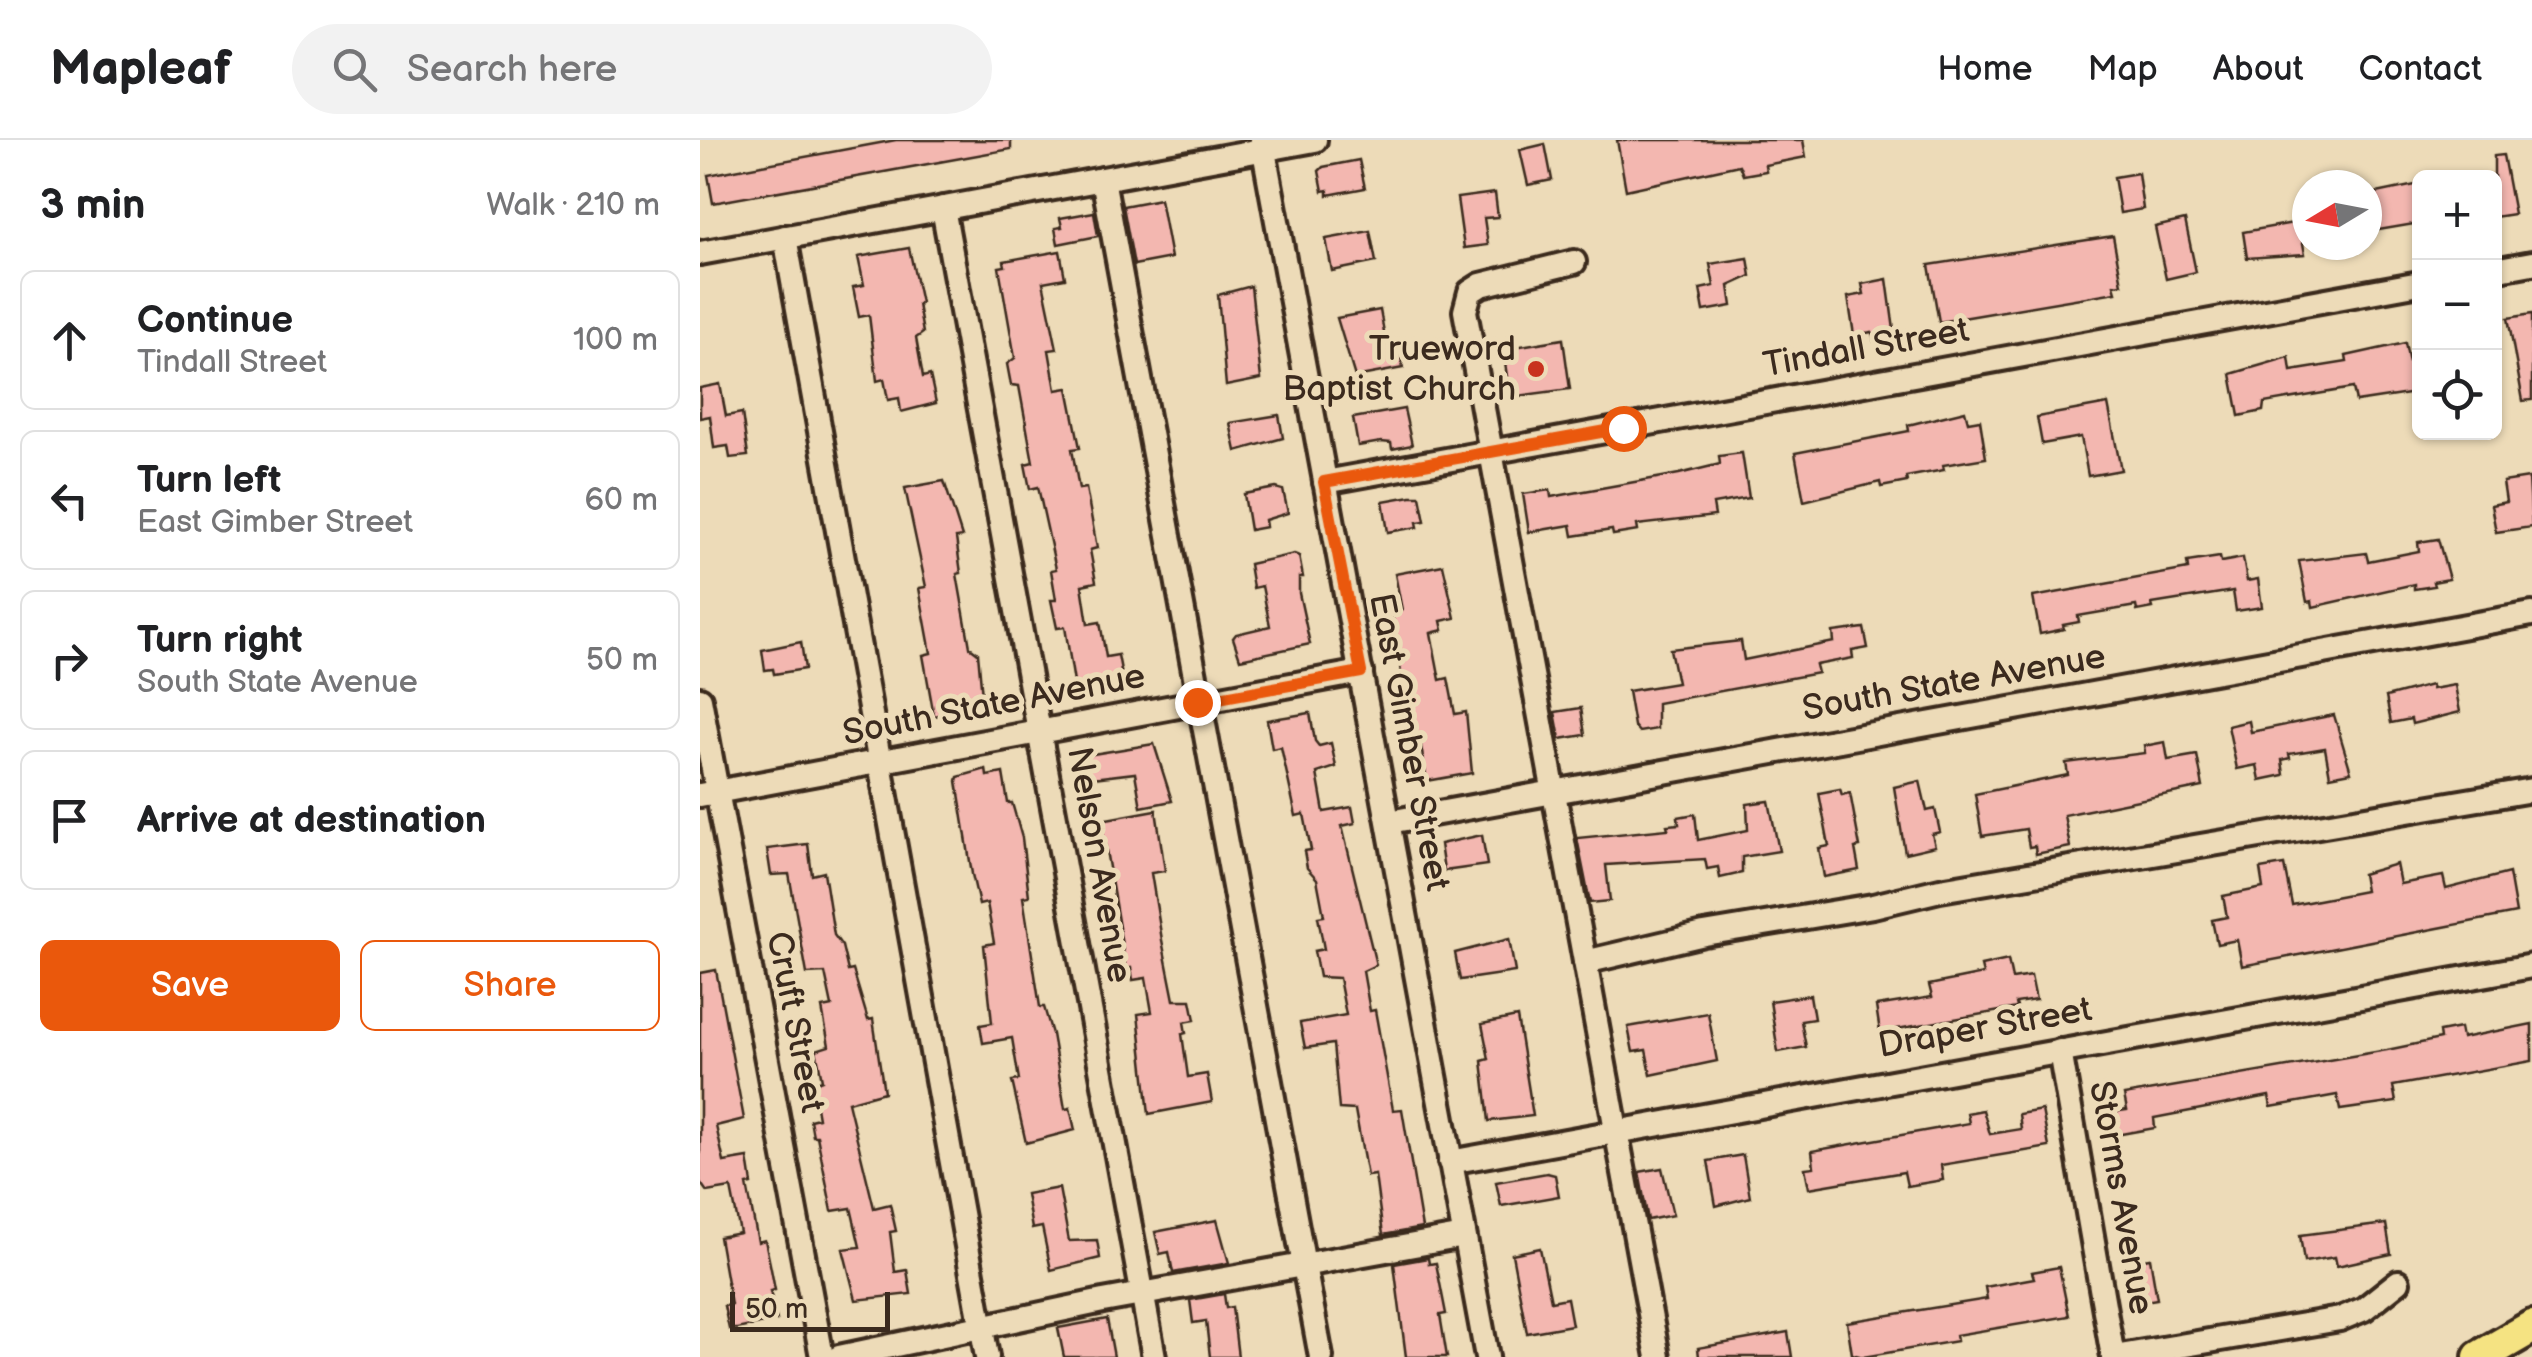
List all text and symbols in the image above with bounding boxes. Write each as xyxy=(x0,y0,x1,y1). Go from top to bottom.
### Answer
search box xyxy=(292,24,992,114)
text: Mapleaf xyxy=(50,41,232,98)
icon: search xyxy=(327,42,382,97)
text: Search here xyxy=(407,47,617,92)
text: Home xyxy=(1937,48,2032,91)
text: Map xyxy=(2087,48,2158,91)
text: About xyxy=(2213,48,2304,91)
text: Contact xyxy=(2359,48,2482,91)
north arrow xyxy=(2292,170,2382,260)
map controls xyxy=(2412,170,2502,440)
button: + xyxy=(2412,170,2502,260)
text: 3 min xyxy=(40,180,145,231)
text: Walk · 210 m xyxy=(486,186,660,225)
button: − xyxy=(2412,260,2502,350)
text: Continue xyxy=(137,298,293,343)
street label: Tindall Street xyxy=(1760,309,1972,387)
icon: ahead xyxy=(42,313,97,368)
text: 100 m xyxy=(573,321,658,360)
place label: Trueword Baptist Church xyxy=(1282,328,1516,411)
text: Tindall Street xyxy=(137,343,327,382)
button: locate xyxy=(2412,350,2502,440)
marker: Trueword Baptist Church xyxy=(1525,358,1547,380)
route start xyxy=(1601,406,1647,452)
text: Turn left xyxy=(137,458,281,503)
icon: left xyxy=(42,473,97,528)
text: 60 m xyxy=(585,481,658,520)
text: East Gimber Street xyxy=(137,503,413,542)
street label: East Gimber Street xyxy=(1359,590,1459,895)
text: Turn right xyxy=(137,618,302,663)
icon: right xyxy=(42,633,97,688)
street label: South State Avenue xyxy=(1799,635,2109,731)
text: 50 m xyxy=(586,641,658,680)
street label: South State Avenue xyxy=(839,655,1149,755)
text: South State Avenue xyxy=(137,663,418,702)
route end xyxy=(1175,680,1221,726)
street label: Nelson Avenue xyxy=(1057,744,1141,986)
icon: arrive xyxy=(42,793,97,848)
text: Arrive at destination xyxy=(137,798,486,843)
street label: Cruft Street xyxy=(756,928,834,1116)
button: Save xyxy=(40,940,340,1031)
button: Share xyxy=(360,940,660,1031)
street label: Draper Street xyxy=(1875,988,2095,1068)
street label: Storms Avenue xyxy=(2079,1078,2163,1318)
scale bar xyxy=(730,1287,890,1332)
text: 50 m xyxy=(745,1293,808,1326)

